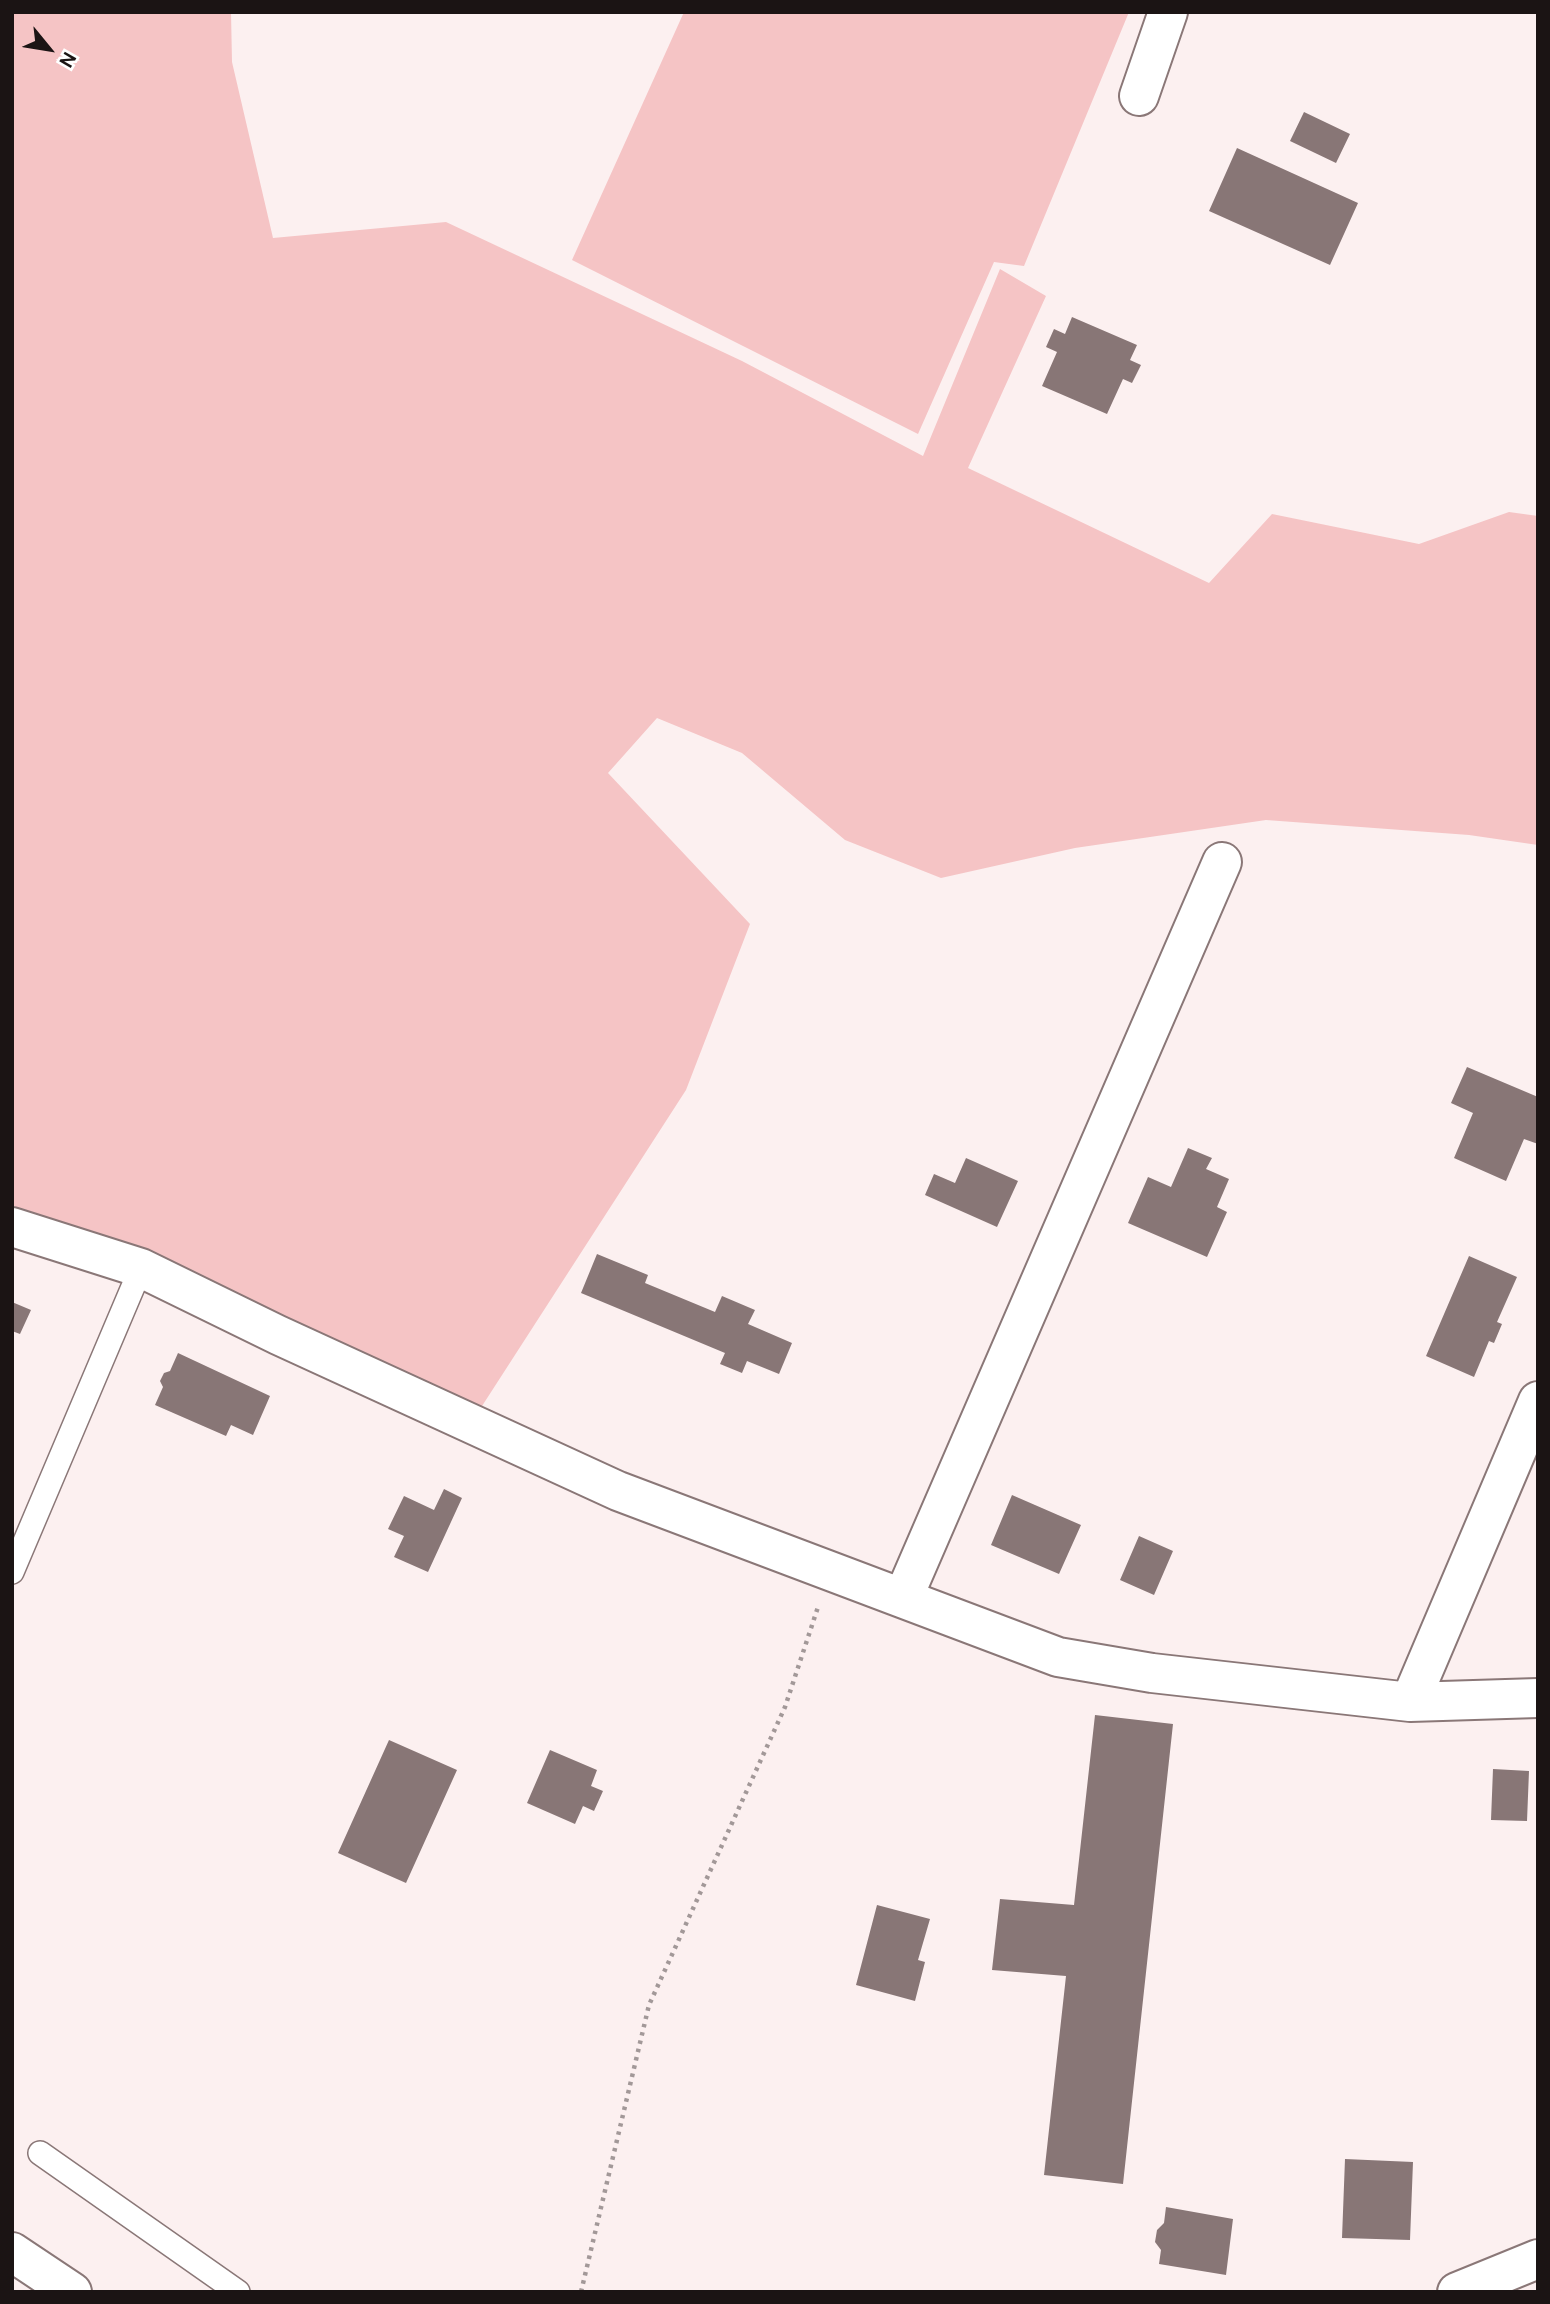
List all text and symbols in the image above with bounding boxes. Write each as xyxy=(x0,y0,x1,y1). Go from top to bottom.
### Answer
north arrow xyxy=(14,14,84,84)
text: N xyxy=(53,47,82,72)

